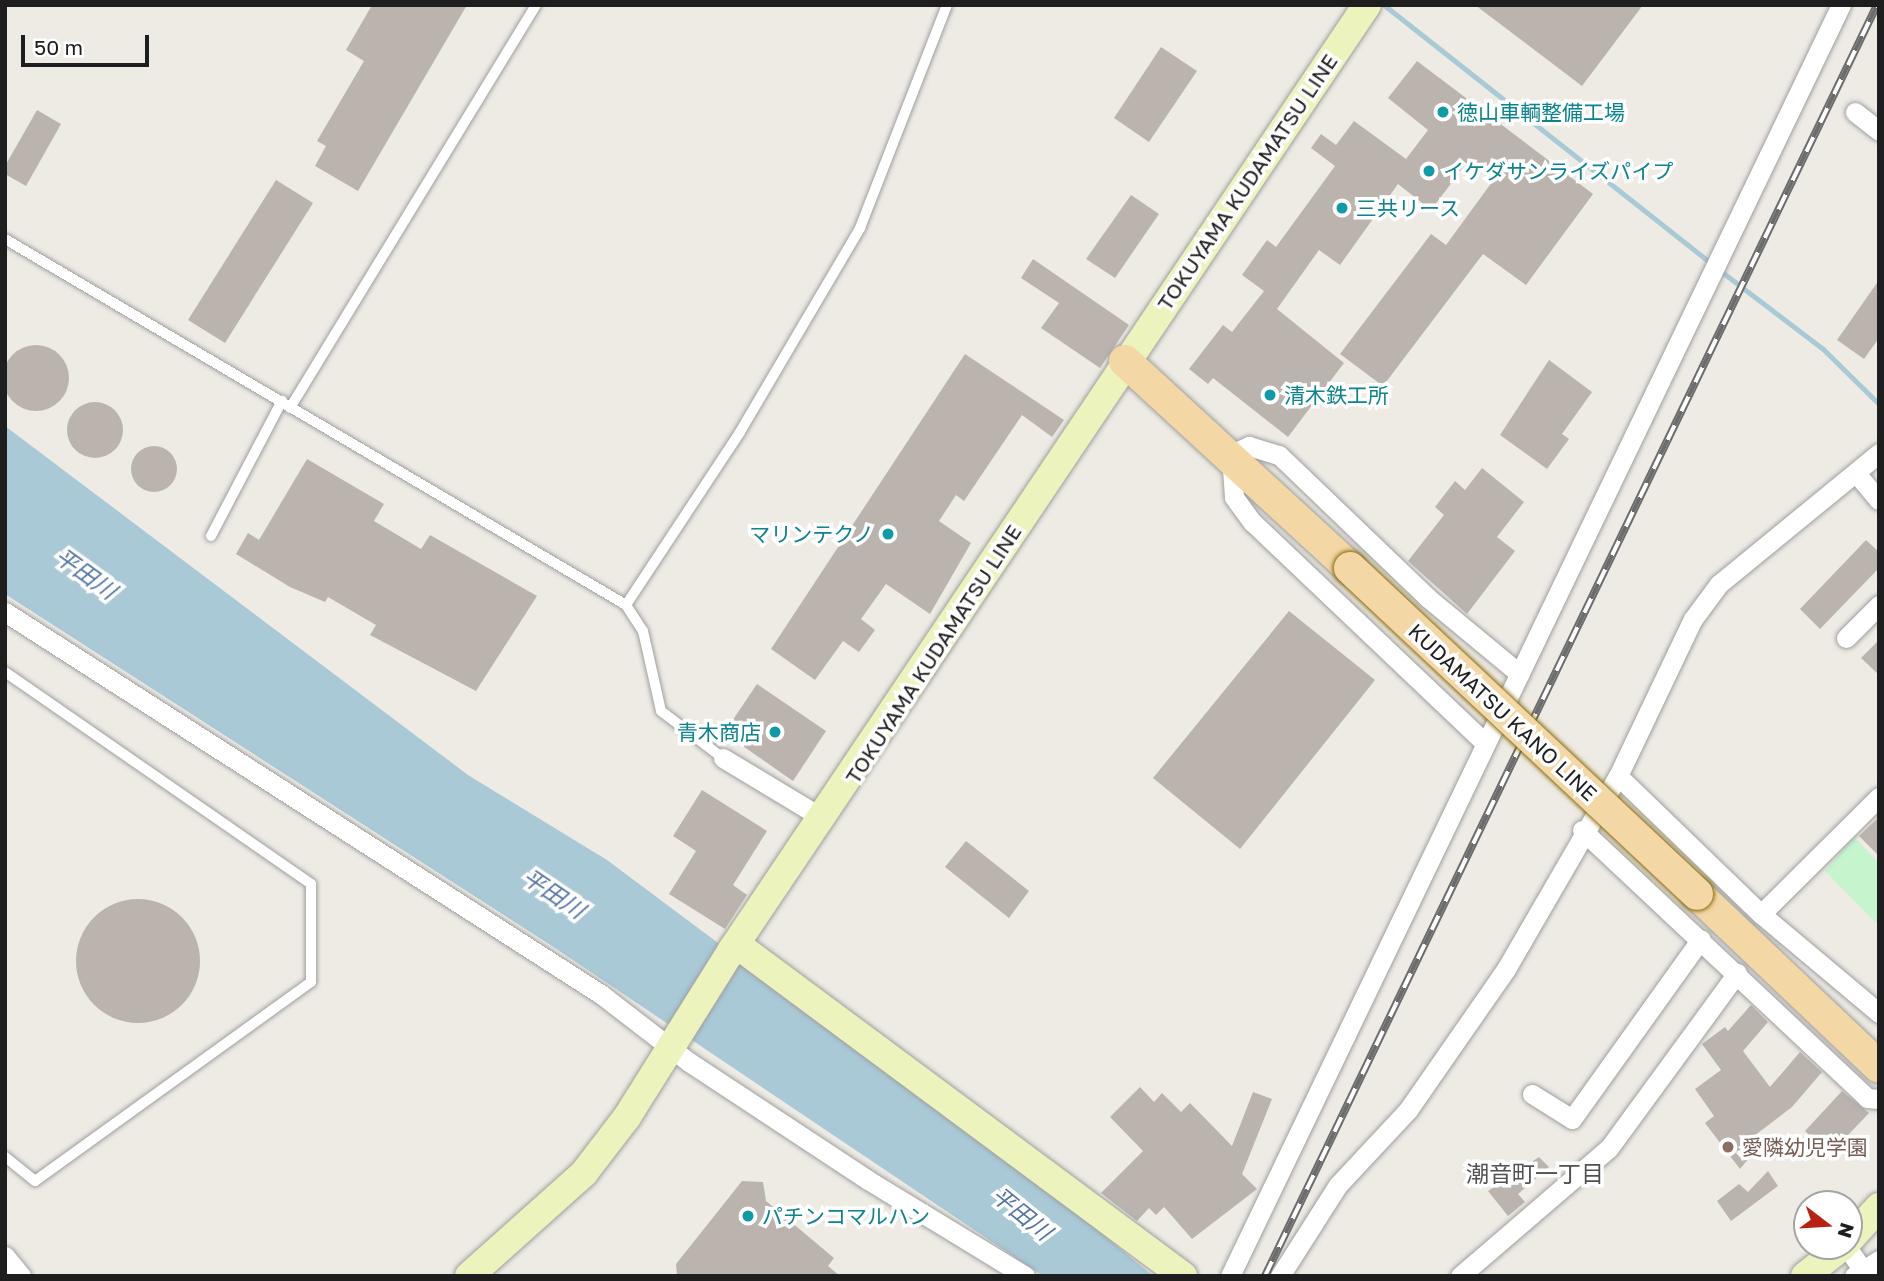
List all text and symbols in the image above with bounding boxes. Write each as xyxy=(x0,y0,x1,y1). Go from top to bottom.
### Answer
scale bar xyxy=(24,21,152,65)
text: 50 m xyxy=(34,34,83,60)
street label: TOKUYAMA KUDAMATSU LINE xyxy=(1152,49,1342,315)
place label: 徳山車輌整備工場 xyxy=(1457,99,1625,125)
marker: 徳山車輌整備工場 xyxy=(1435,104,1451,120)
place label: イケダサンライズパイプ xyxy=(1443,158,1674,184)
marker: イケダサンライズパイプ xyxy=(1421,163,1437,179)
place label: 三共リース xyxy=(1356,195,1461,221)
marker: 三共リース xyxy=(1334,200,1350,216)
place label: 清木鉄工所 xyxy=(1284,382,1389,408)
marker: 清木鉄工所 xyxy=(1262,387,1278,403)
street label: TOKUYAMA KUDAMATSU LINE xyxy=(840,520,1026,788)
place label: マリンテクノ xyxy=(748,521,874,547)
marker: マリンテクノ xyxy=(880,526,896,542)
water label: 平田川 xyxy=(50,542,122,604)
street label: KUDAMATSU KANO LINE xyxy=(1404,618,1602,806)
place label: 青木商店 xyxy=(677,719,761,745)
marker: 青木商店 xyxy=(767,724,783,740)
water label: 平田川 xyxy=(518,862,590,924)
place label: 愛隣幼児学園 xyxy=(1742,1134,1868,1160)
marker: 愛隣幼児学園 xyxy=(1720,1139,1736,1155)
district label: 潮音町一丁目 xyxy=(1466,1159,1604,1187)
water label: 平田川 xyxy=(987,1181,1057,1245)
north arrow xyxy=(1793,1190,1863,1260)
place label: パチンコマルハン xyxy=(762,1203,930,1229)
marker: パチンコマルハン xyxy=(740,1208,756,1224)
text: N xyxy=(1834,1220,1860,1241)

